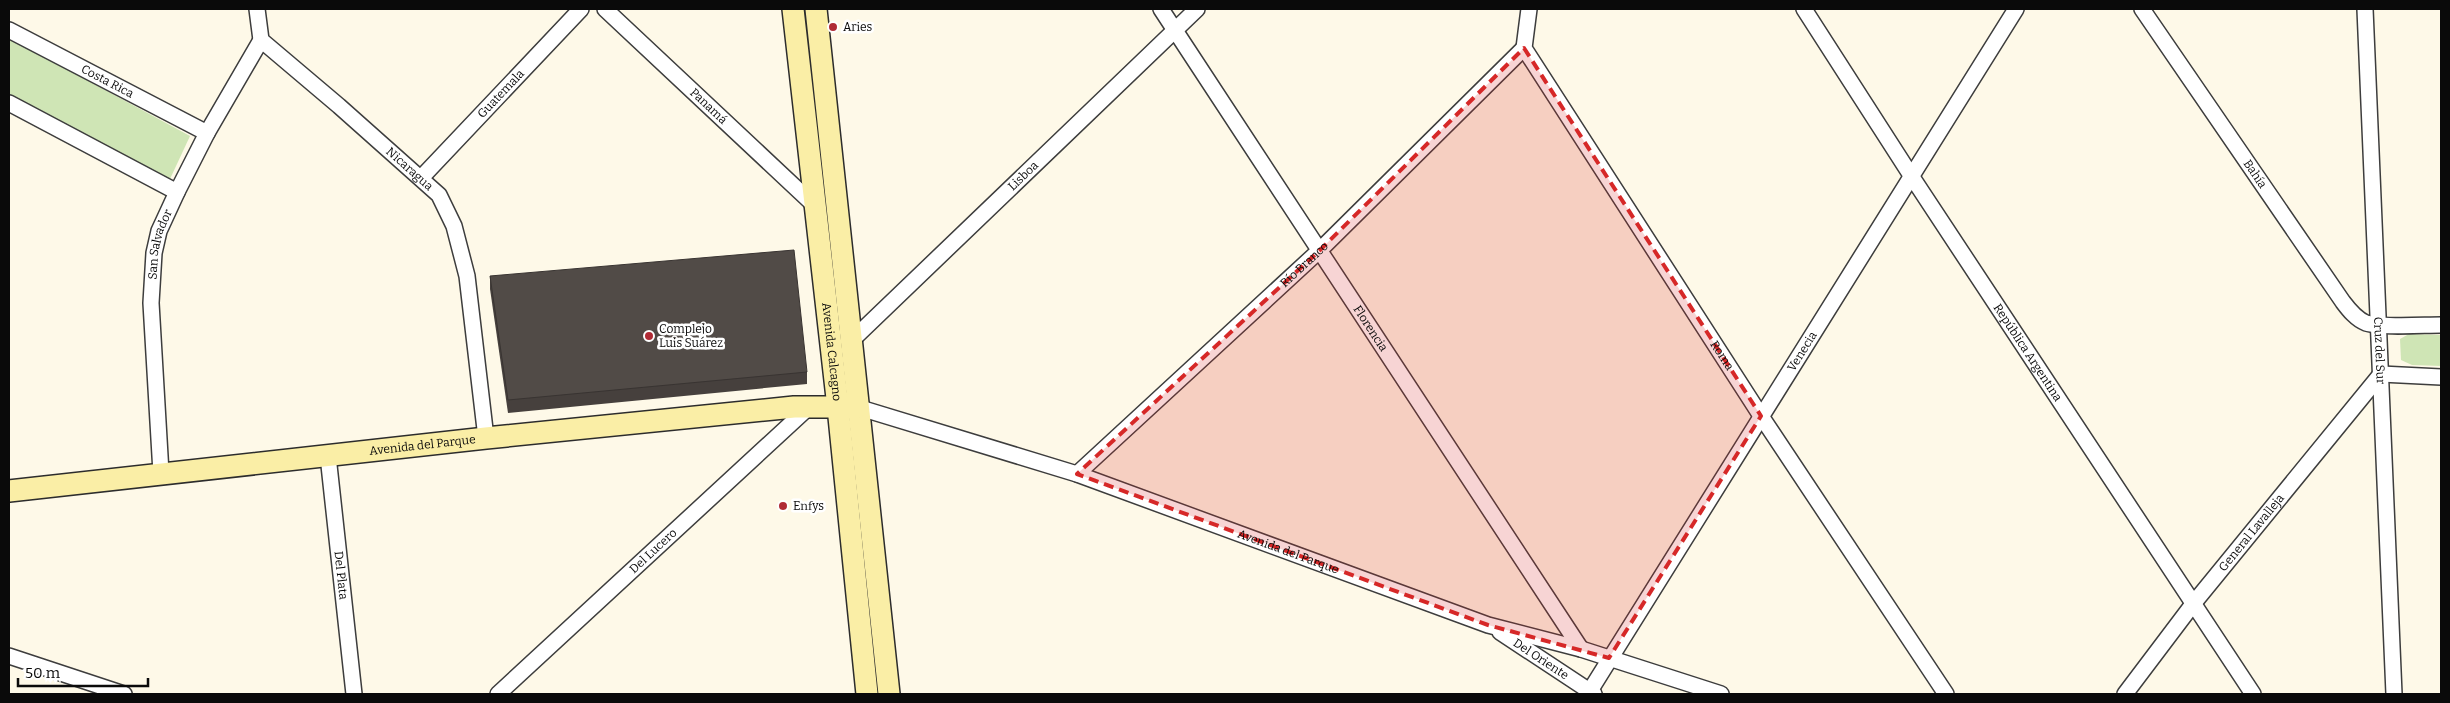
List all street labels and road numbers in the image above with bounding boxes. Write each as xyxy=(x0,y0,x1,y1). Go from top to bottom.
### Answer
street label: Costa Rica xyxy=(79,62,136,101)
street label: Guatemala xyxy=(475,66,527,121)
street label: Panamá xyxy=(687,85,730,127)
street label: Nicaragua xyxy=(383,144,436,194)
street label: Bahía xyxy=(2240,157,2270,191)
street label: Lisboa xyxy=(1005,158,1041,193)
street label: San Salvador xyxy=(145,206,175,280)
street label: Río Branco xyxy=(1277,239,1331,290)
street label: República Argentina xyxy=(1991,301,2065,404)
street label: Avenida Calcagno xyxy=(819,302,844,402)
street label: Florencia xyxy=(1350,303,1391,354)
street label: Cruz del Sur xyxy=(2371,317,2388,385)
street label: Venecia xyxy=(1784,329,1820,374)
street label: Roma xyxy=(1707,338,1737,373)
street label: Avenida del Parque xyxy=(369,432,476,458)
street label: General Lavalleja xyxy=(2216,491,2287,574)
street label: Del Lucero xyxy=(627,526,680,576)
street label: Avenida del Parque xyxy=(1236,527,1341,577)
street label: Del Plata xyxy=(331,550,351,601)
street label: Del Oriente xyxy=(1511,636,1571,682)

